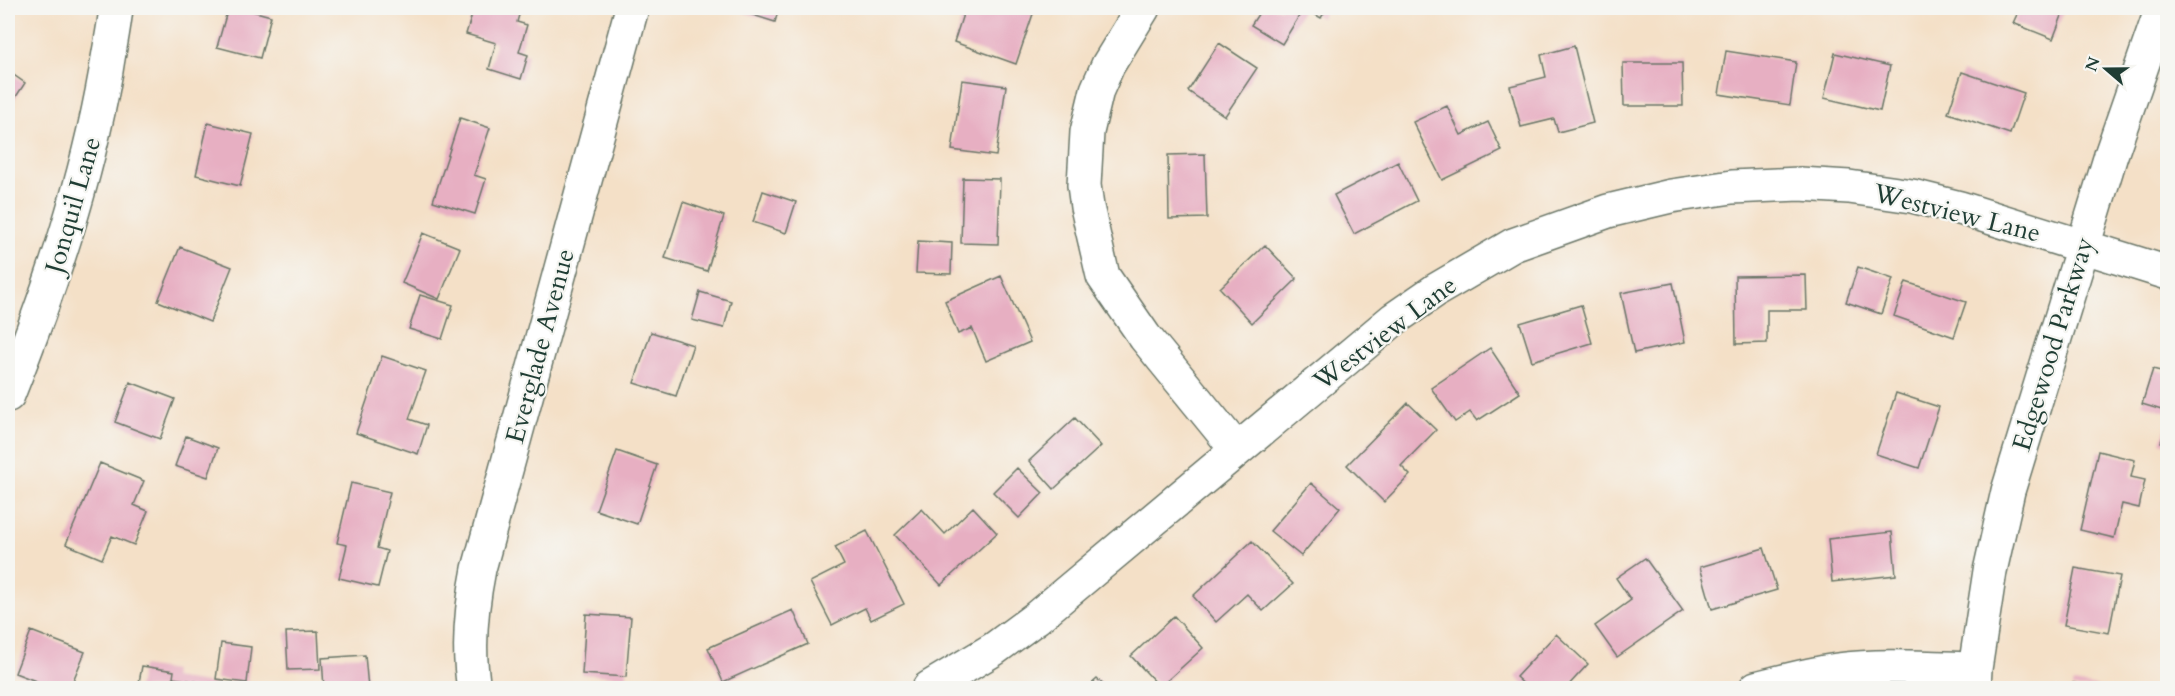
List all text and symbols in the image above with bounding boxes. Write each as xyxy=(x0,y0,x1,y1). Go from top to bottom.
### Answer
north arrow xyxy=(2076,39,2136,99)
text: N xyxy=(2080,54,2106,75)
street label: Jonquil Lane xyxy=(36,133,109,281)
street label: Westview Lane xyxy=(1869,175,2044,251)
street label: Edgewood Parkway xyxy=(2004,233,2102,455)
street label: Everglade Avenue xyxy=(497,245,583,447)
street label: Westview Lane xyxy=(1305,268,1464,399)

